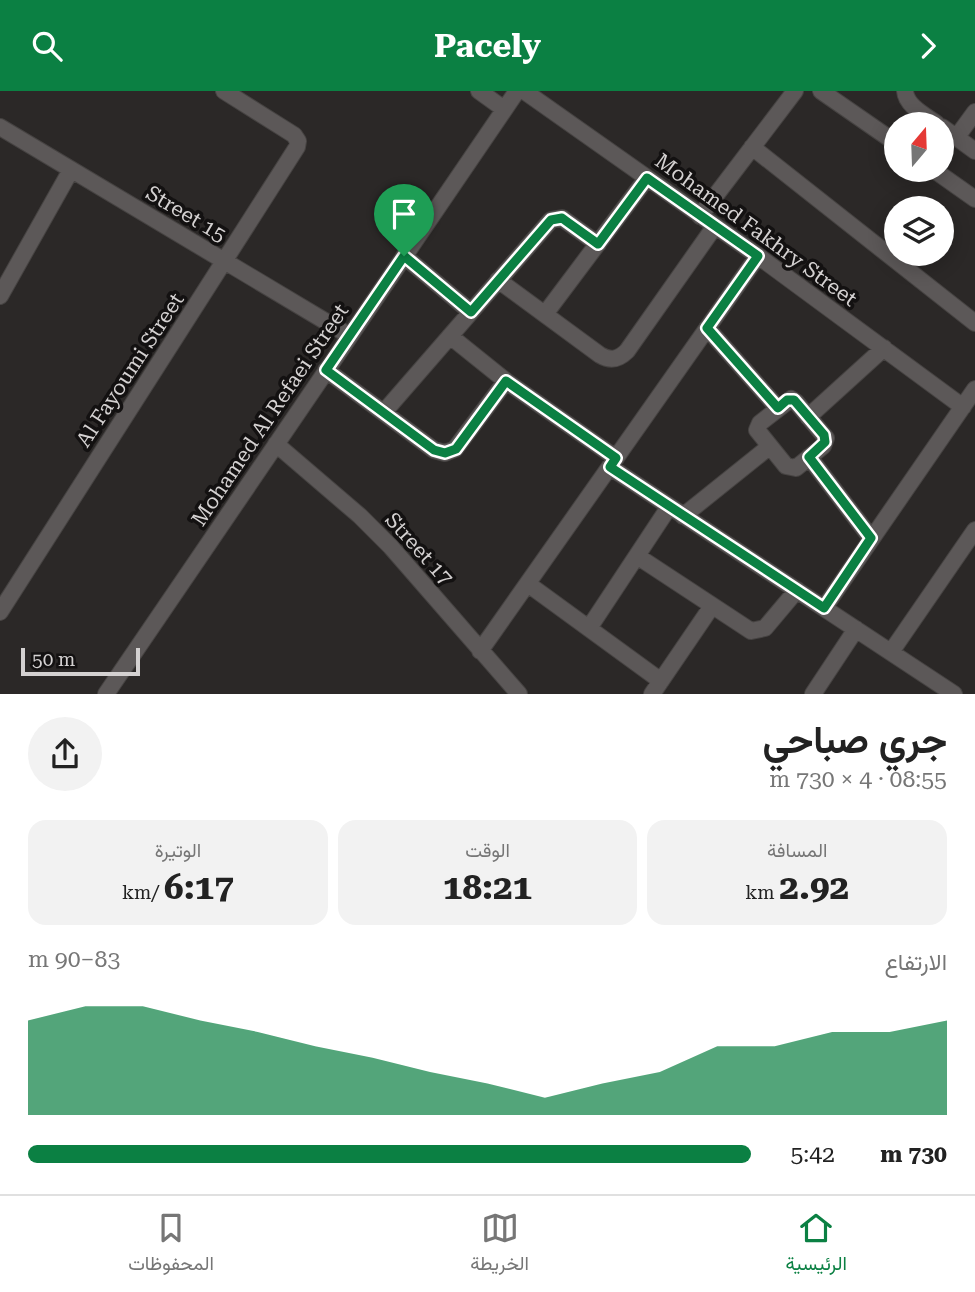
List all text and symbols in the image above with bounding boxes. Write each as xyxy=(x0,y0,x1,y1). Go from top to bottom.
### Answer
icon: search xyxy=(28,27,66,65)
text: Pacely xyxy=(434,27,541,65)
icon: forward xyxy=(909,27,947,65)
north arrow xyxy=(884,112,954,182)
map controls xyxy=(884,112,954,266)
street label: Mohamed Fakhry Street xyxy=(650,149,862,311)
street label: Street 15 xyxy=(142,181,230,247)
pin xyxy=(374,184,434,256)
icon: arrive xyxy=(385,195,423,233)
button: layers xyxy=(884,196,954,266)
street label: Al Fayoumi Street xyxy=(71,288,189,451)
street label: Mohamed Al Refaei Street xyxy=(187,299,353,531)
street label: Street 17 xyxy=(380,508,458,590)
scale bar xyxy=(21,645,140,676)
text: 50 m xyxy=(32,648,75,671)
button: share xyxy=(28,717,102,791)
text: جري صباحي xyxy=(762,718,947,762)
text: 08:55 · 4 × 730 m xyxy=(769,766,947,793)
text: الوتيرة xyxy=(155,839,201,862)
text: الوقت xyxy=(465,839,510,862)
text: المسافة xyxy=(767,839,827,862)
text: 6:17 xyxy=(164,867,234,908)
text: 18:21 xyxy=(443,867,532,908)
text: 2.92 xyxy=(779,867,849,908)
text: /km xyxy=(122,881,164,904)
text: km xyxy=(745,881,779,904)
text: 83–90 m xyxy=(28,946,120,973)
text: الارتفاع xyxy=(885,949,947,976)
text: 5:42 xyxy=(790,1141,835,1168)
text: 730 m xyxy=(880,1141,947,1168)
tab: المحفوظات xyxy=(128,1209,214,1280)
tab: الخريطة xyxy=(470,1209,529,1280)
tab: الرئيسية xyxy=(785,1209,847,1280)

